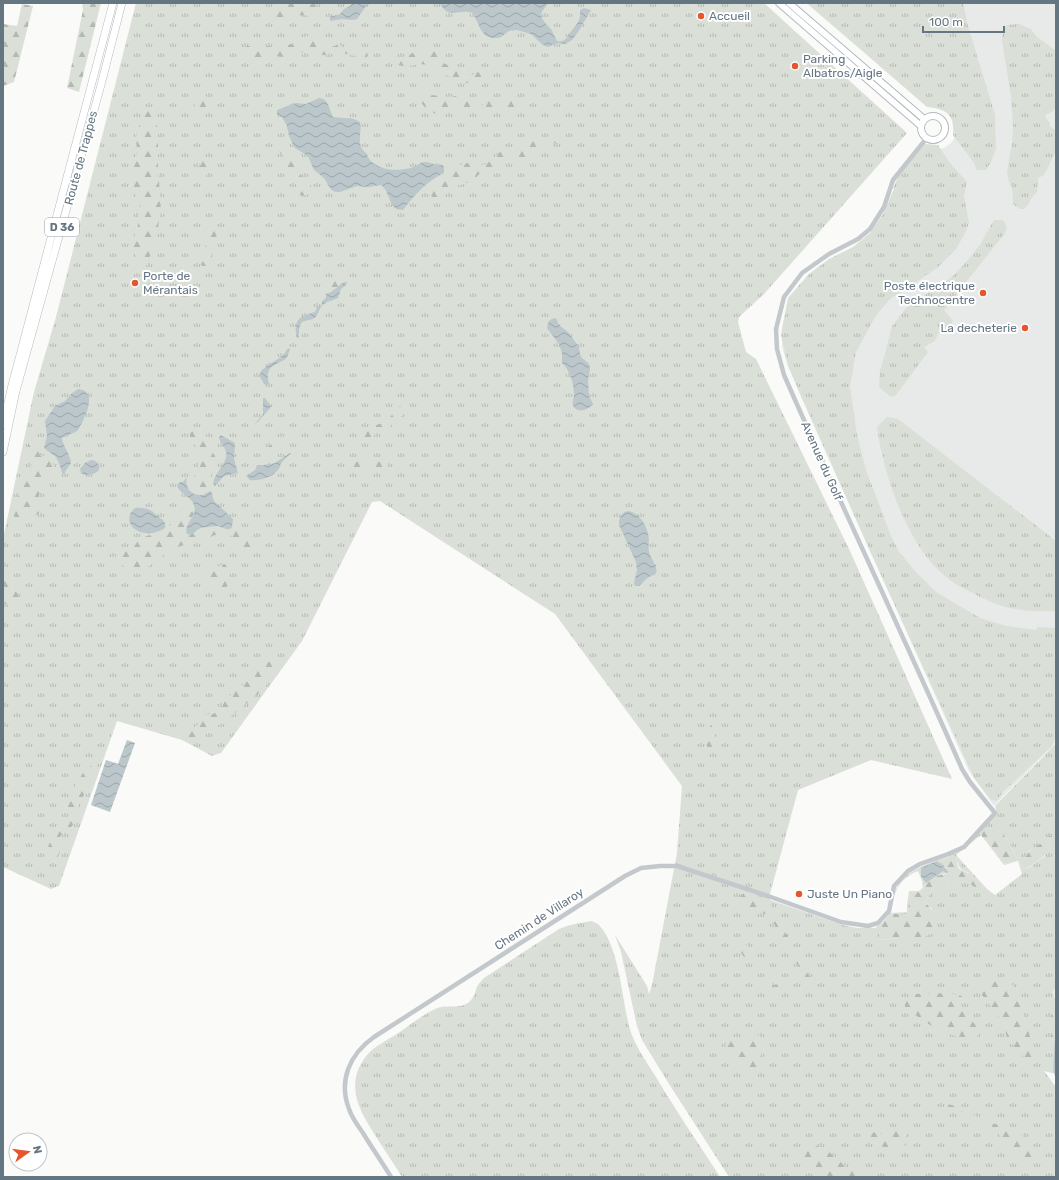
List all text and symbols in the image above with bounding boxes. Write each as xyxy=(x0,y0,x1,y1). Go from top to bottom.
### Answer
scale bar xyxy=(923,8,1004,34)
place label: Accueil xyxy=(709,9,750,23)
marker: Accueil xyxy=(696,11,706,21)
text: 100 m xyxy=(929,15,963,29)
place label: Parking Albatros/Aigle xyxy=(803,52,883,80)
marker: Parking Albatros/Aigle xyxy=(790,61,800,71)
street label: Route de Trappes xyxy=(62,109,100,207)
road number: D 36 xyxy=(45,218,79,236)
place label: Porte de Mérantais xyxy=(143,269,198,297)
marker: Porte de Mérantais xyxy=(130,278,140,288)
place label: Poste électrique Technocentre xyxy=(884,279,975,307)
marker: Poste électrique Technocentre xyxy=(978,288,988,298)
place label: La decheterie xyxy=(941,321,1017,335)
marker: La decheterie xyxy=(1020,323,1030,333)
street label: Avenue du Golf xyxy=(798,419,846,503)
street label: Chemin de Villaroy xyxy=(492,885,586,953)
place label: Juste Un Piano xyxy=(807,887,892,901)
marker: Juste Un Piano xyxy=(794,889,804,899)
north arrow xyxy=(8,1132,48,1172)
text: N xyxy=(30,1144,45,1155)

